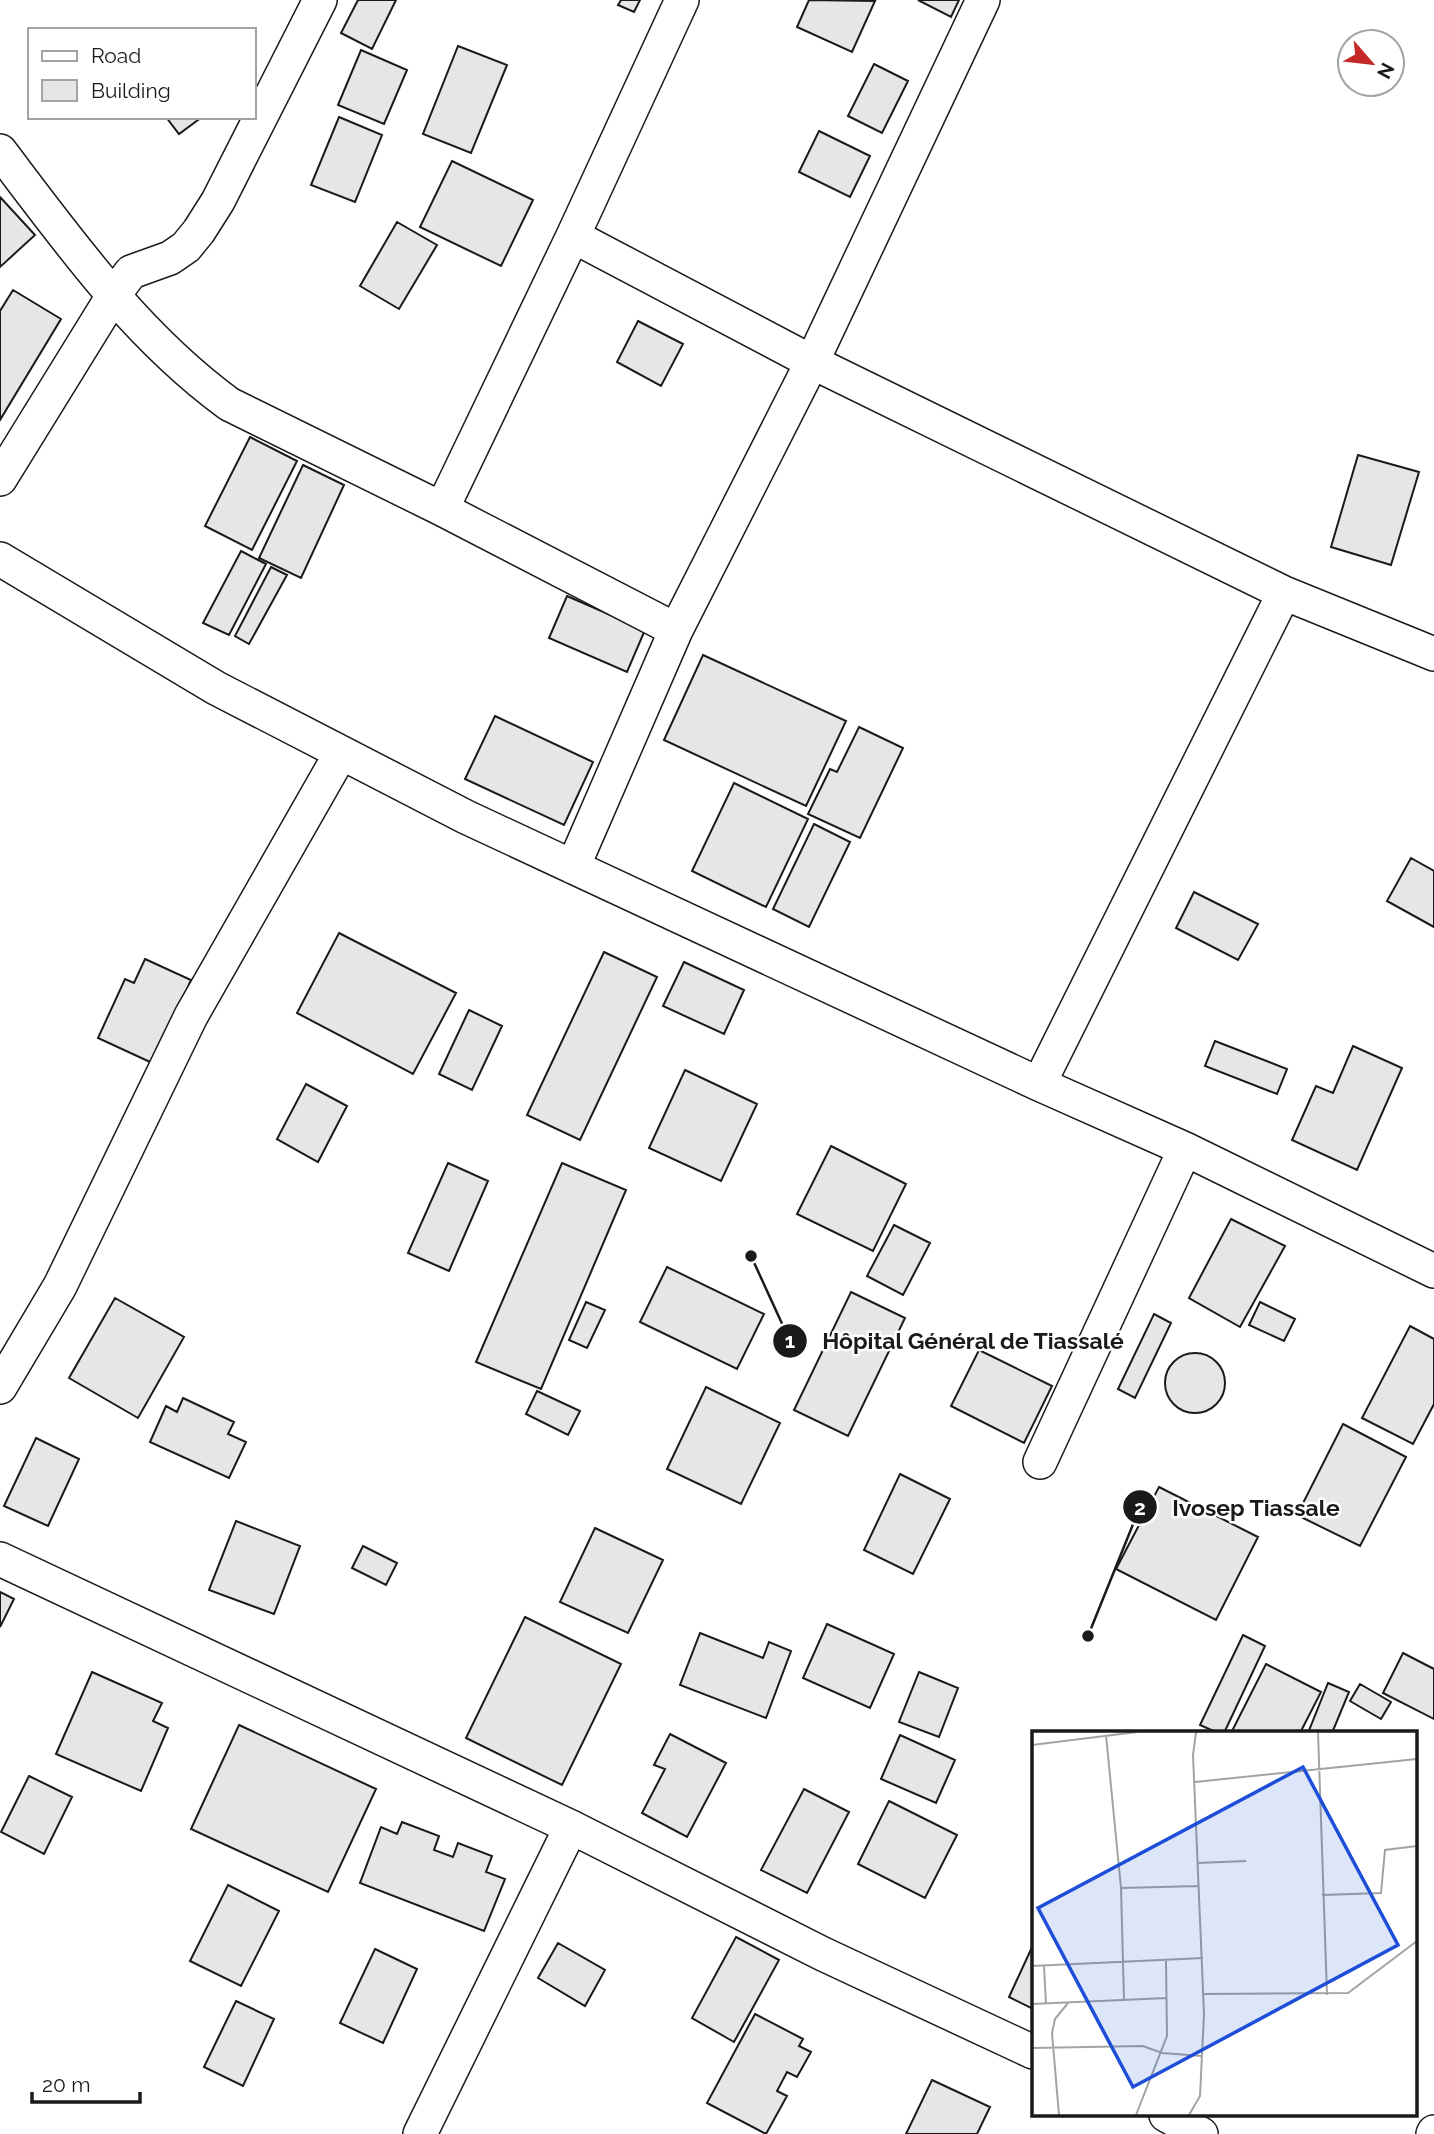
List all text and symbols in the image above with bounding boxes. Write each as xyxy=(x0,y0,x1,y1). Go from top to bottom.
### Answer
legend xyxy=(28,28,256,119)
north arrow xyxy=(1336,28,1406,98)
text: Road xyxy=(91,43,141,68)
text: N xyxy=(1373,59,1399,83)
text: Building xyxy=(91,78,171,103)
callout: Hôpital Général de Tiassalé xyxy=(772,1319,1139,1363)
text: Hôpital Général de Tiassalé xyxy=(822,1327,1124,1354)
text: 1 xyxy=(785,1328,795,1353)
callout: Ivosep Tiassale xyxy=(1123,1485,1354,1529)
text: Ivosep Tiassale xyxy=(1172,1494,1340,1521)
text: 2 xyxy=(1134,1495,1146,1520)
inset map xyxy=(1032,1731,1416,2116)
scale bar xyxy=(32,2060,140,2104)
text: 20 m xyxy=(42,2072,90,2097)

